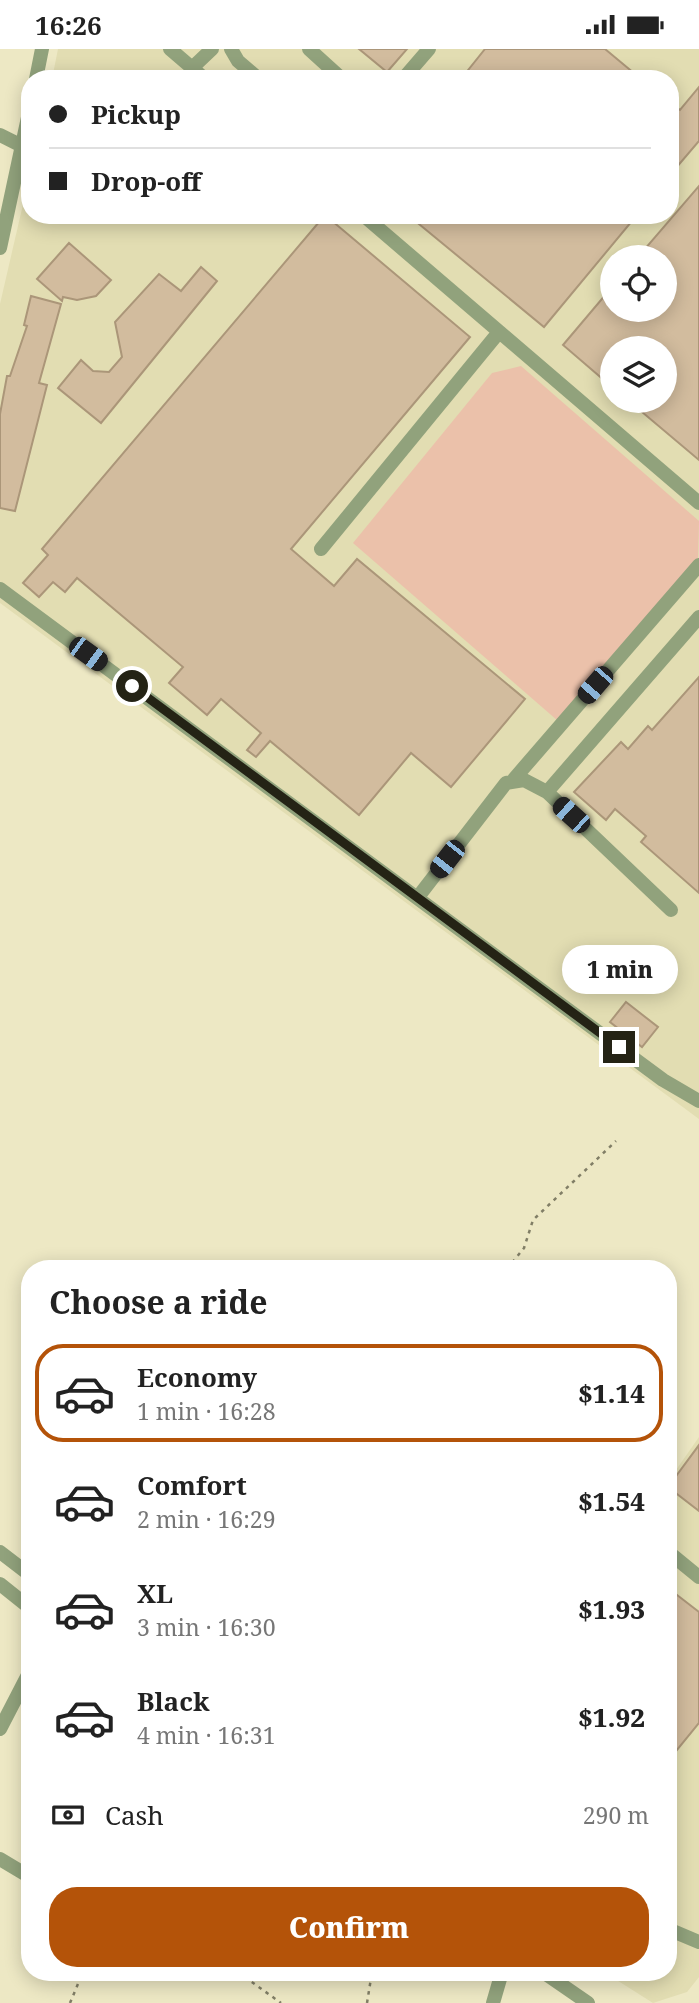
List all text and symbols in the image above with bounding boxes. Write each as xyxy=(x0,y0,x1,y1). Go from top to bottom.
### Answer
text: 16:26 xyxy=(35,7,102,43)
text: Pickup xyxy=(91,96,181,132)
text: Drop-off xyxy=(91,163,201,199)
map controls xyxy=(600,245,677,413)
button: locate xyxy=(600,245,677,322)
button: layers xyxy=(600,336,677,413)
car xyxy=(65,633,112,675)
car xyxy=(574,662,617,708)
route start xyxy=(116,670,148,702)
car xyxy=(549,793,594,837)
car xyxy=(426,836,469,882)
callout: 1 min xyxy=(561,946,677,995)
text: 1 min xyxy=(587,953,653,985)
route end xyxy=(603,1031,635,1063)
text: Choose a ride xyxy=(49,1280,268,1323)
text: Economy xyxy=(137,1359,257,1395)
icon: car xyxy=(53,1362,116,1425)
text: $1.14 xyxy=(578,1375,645,1411)
text: 1 min · 16:28 xyxy=(137,1395,275,1427)
text: Comfort xyxy=(137,1467,247,1503)
icon: car xyxy=(53,1470,116,1533)
text: $1.54 xyxy=(578,1483,645,1519)
text: 2 min · 16:29 xyxy=(137,1503,275,1535)
text: XL xyxy=(137,1575,173,1611)
icon: car xyxy=(53,1578,116,1641)
text: $1.93 xyxy=(578,1591,645,1627)
text: 3 min · 16:30 xyxy=(137,1611,275,1643)
text: Black xyxy=(137,1683,210,1719)
icon: car xyxy=(53,1686,116,1749)
text: $1.92 xyxy=(578,1699,645,1735)
text: 4 min · 16:31 xyxy=(137,1719,275,1751)
icon: cash xyxy=(49,1796,87,1834)
text: Cash xyxy=(105,1797,164,1833)
text: 290 m xyxy=(583,1799,649,1831)
button: Confirm xyxy=(49,1887,649,1967)

